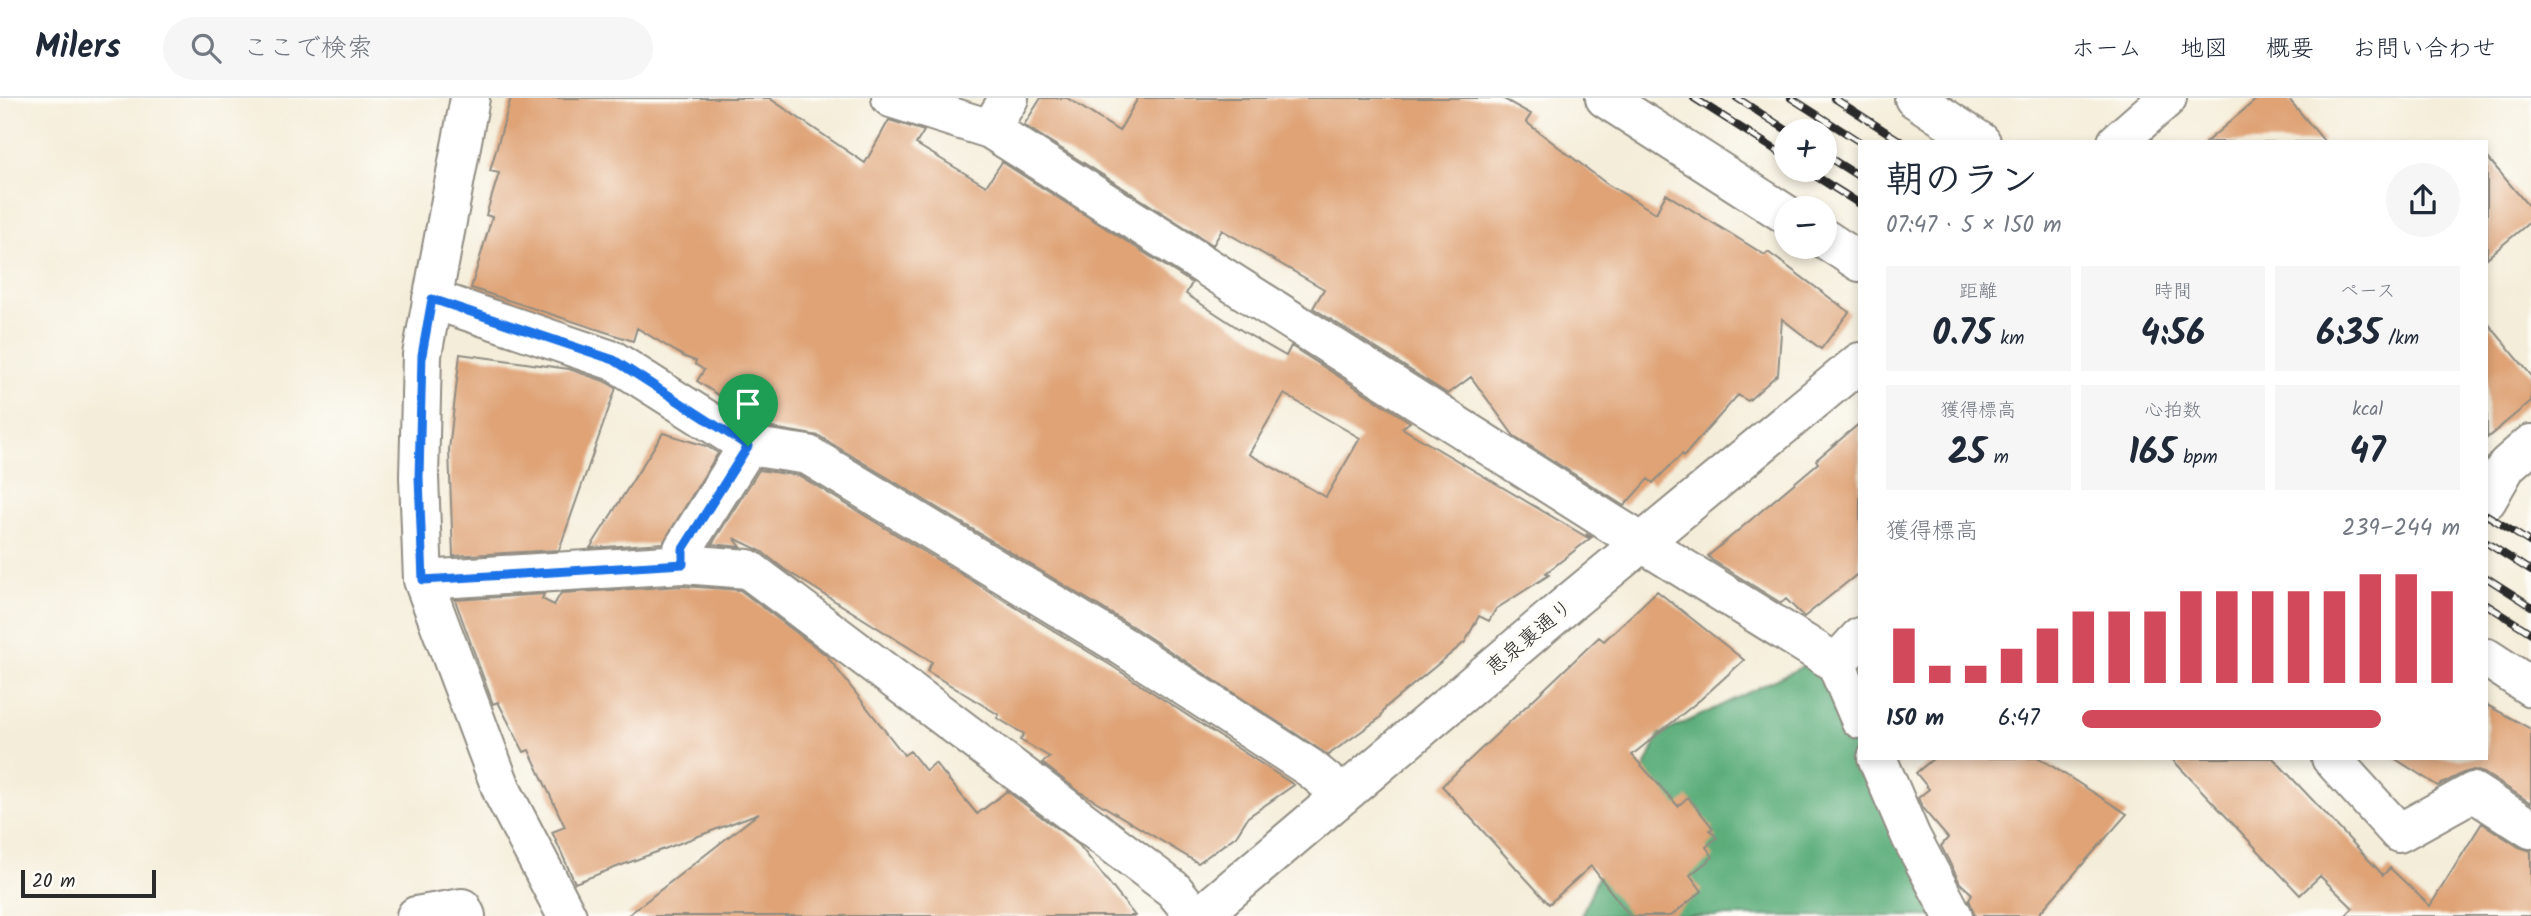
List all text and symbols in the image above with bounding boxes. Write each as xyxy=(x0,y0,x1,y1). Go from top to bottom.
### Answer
search box xyxy=(163,17,653,80)
text: Milers xyxy=(35,22,121,75)
text: ここで検索 xyxy=(243,28,373,70)
icon: search xyxy=(187,29,225,67)
text: ホーム xyxy=(2071,30,2142,69)
text: 地図 xyxy=(2180,30,2228,69)
text: 概要 xyxy=(2266,30,2314,69)
text: お問い合わせ xyxy=(2352,30,2496,69)
map controls xyxy=(1774,119,1837,259)
button: + xyxy=(1774,119,1837,182)
text: 朝のラン xyxy=(1886,152,2038,212)
button: share xyxy=(2386,163,2460,237)
button: − xyxy=(1774,196,1837,259)
text: 07:47 · 5 × 150 m xyxy=(1886,208,2062,244)
text: 距離 xyxy=(1959,277,1997,307)
text: 時間 xyxy=(2154,277,2192,307)
text: ペース xyxy=(2340,277,2396,307)
text: 0.75 xyxy=(1932,307,1993,363)
text: 4:56 xyxy=(2141,307,2205,363)
text: 6:35 xyxy=(2316,307,2381,363)
text: km xyxy=(1993,324,2024,354)
text: /km xyxy=(2381,324,2419,354)
pin xyxy=(718,374,778,446)
icon: arrive xyxy=(729,385,767,423)
text: kcal xyxy=(2352,395,2383,425)
text: 獲得標高 xyxy=(1940,396,2016,426)
text: 心拍数 xyxy=(2144,396,2202,426)
text: 47 xyxy=(2350,425,2385,481)
text: 25 xyxy=(1948,426,1986,482)
text: 165 xyxy=(2128,426,2176,482)
text: m xyxy=(1986,443,2009,473)
text: bpm xyxy=(2176,443,2218,473)
text: 239–244 m xyxy=(2342,511,2460,547)
text: 獲得標高 xyxy=(1886,514,1978,550)
street label: 恵泉裏通り xyxy=(1479,592,1581,685)
text: 150 m xyxy=(1886,701,1944,737)
text: 6:47 xyxy=(1998,701,2040,737)
scale bar xyxy=(21,867,156,899)
text: 20 m xyxy=(32,867,75,897)

